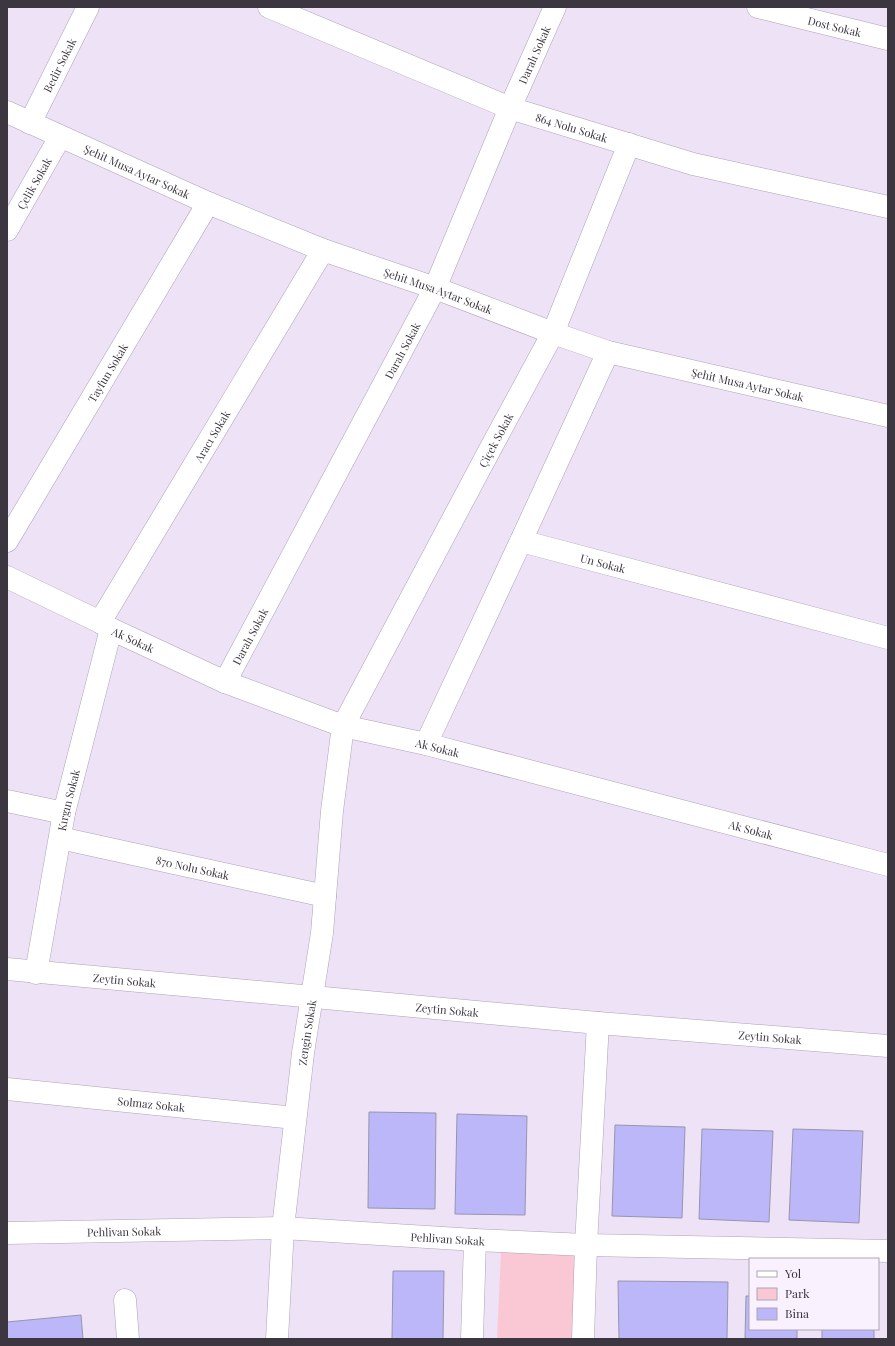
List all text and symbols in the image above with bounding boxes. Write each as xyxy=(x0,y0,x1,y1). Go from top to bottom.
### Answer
street label: Dost Sokak xyxy=(806,12,863,40)
street label: Daralı Sokak xyxy=(514,23,553,86)
street label: Bedir Sokak xyxy=(39,35,79,95)
street label: 864 Nolu Sokak xyxy=(534,109,610,145)
street label: Şehit Musa Aytar Sokak xyxy=(82,140,193,202)
street label: Çelik Sokak xyxy=(13,154,55,212)
street label: Şehit Musa Aytar Sokak xyxy=(382,264,495,317)
street label: Daralı Sokak xyxy=(381,319,423,381)
street label: Tayfun Sokak xyxy=(84,340,131,405)
street label: Şehit Musa Aytar Sokak xyxy=(690,364,805,404)
street label: Aracı Sokak xyxy=(190,407,233,465)
street label: Çiçek Sokak xyxy=(474,410,516,470)
street label: Un Sokak xyxy=(579,550,627,576)
street label: Daralı Sokak xyxy=(228,605,271,667)
street label: Ak Sokak xyxy=(109,623,157,656)
street label: Ak Sokak xyxy=(413,734,461,760)
street label: Kırgın Sokak xyxy=(54,767,82,832)
street label: Ak Sokak xyxy=(726,816,775,842)
street label: 870 Nolu Sokak xyxy=(155,852,231,882)
street label: Zeytin Sokak xyxy=(92,969,157,990)
street label: Zengin Sokak xyxy=(294,999,319,1066)
street label: Zeytin Sokak xyxy=(415,999,479,1020)
street label: Zeytin Sokak xyxy=(738,1027,802,1047)
street label: Solmaz Sokak xyxy=(117,1093,186,1114)
street label: Pehlivan Sokak xyxy=(87,1223,161,1239)
street label: Pehlivan Sokak xyxy=(410,1228,485,1248)
legend xyxy=(749,1258,879,1330)
text: Yol xyxy=(784,1265,802,1281)
text: Park xyxy=(785,1285,810,1301)
text: Bina xyxy=(785,1305,809,1321)

